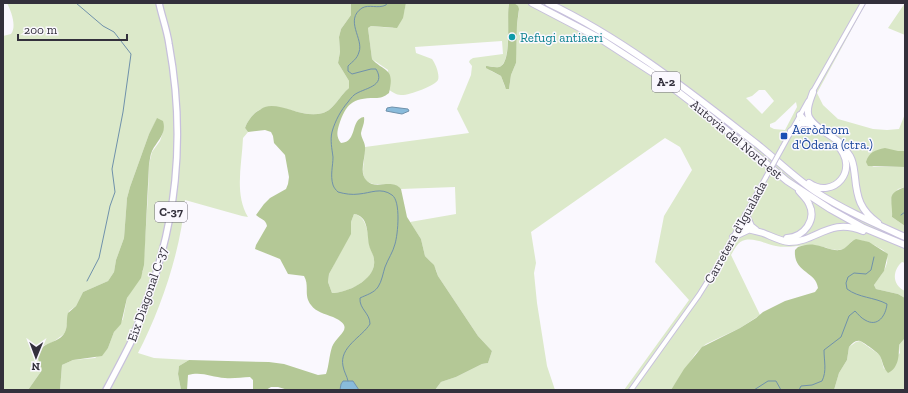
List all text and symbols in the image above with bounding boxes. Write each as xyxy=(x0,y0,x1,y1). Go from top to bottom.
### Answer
scale bar xyxy=(18,16,127,42)
text: 200 m xyxy=(24,23,58,37)
place label: Refugi antiaeri xyxy=(520,30,603,45)
marker: Refugi antiaeri xyxy=(507,32,517,42)
road number: A-2 xyxy=(652,72,680,92)
street label: Autovia del Nord-est xyxy=(688,97,786,182)
place label: Aeròdrom d'Òdena (ctra.) xyxy=(792,122,873,152)
marker: Aeròdrom d'Òdena (ctra.) xyxy=(779,131,789,141)
street label: Carretera d'Igualada xyxy=(701,178,770,286)
road number: C-37 xyxy=(155,202,187,222)
street label: Eix Diagonal C-37 xyxy=(124,245,171,343)
north arrow xyxy=(16,337,56,377)
text: N xyxy=(31,360,40,373)

